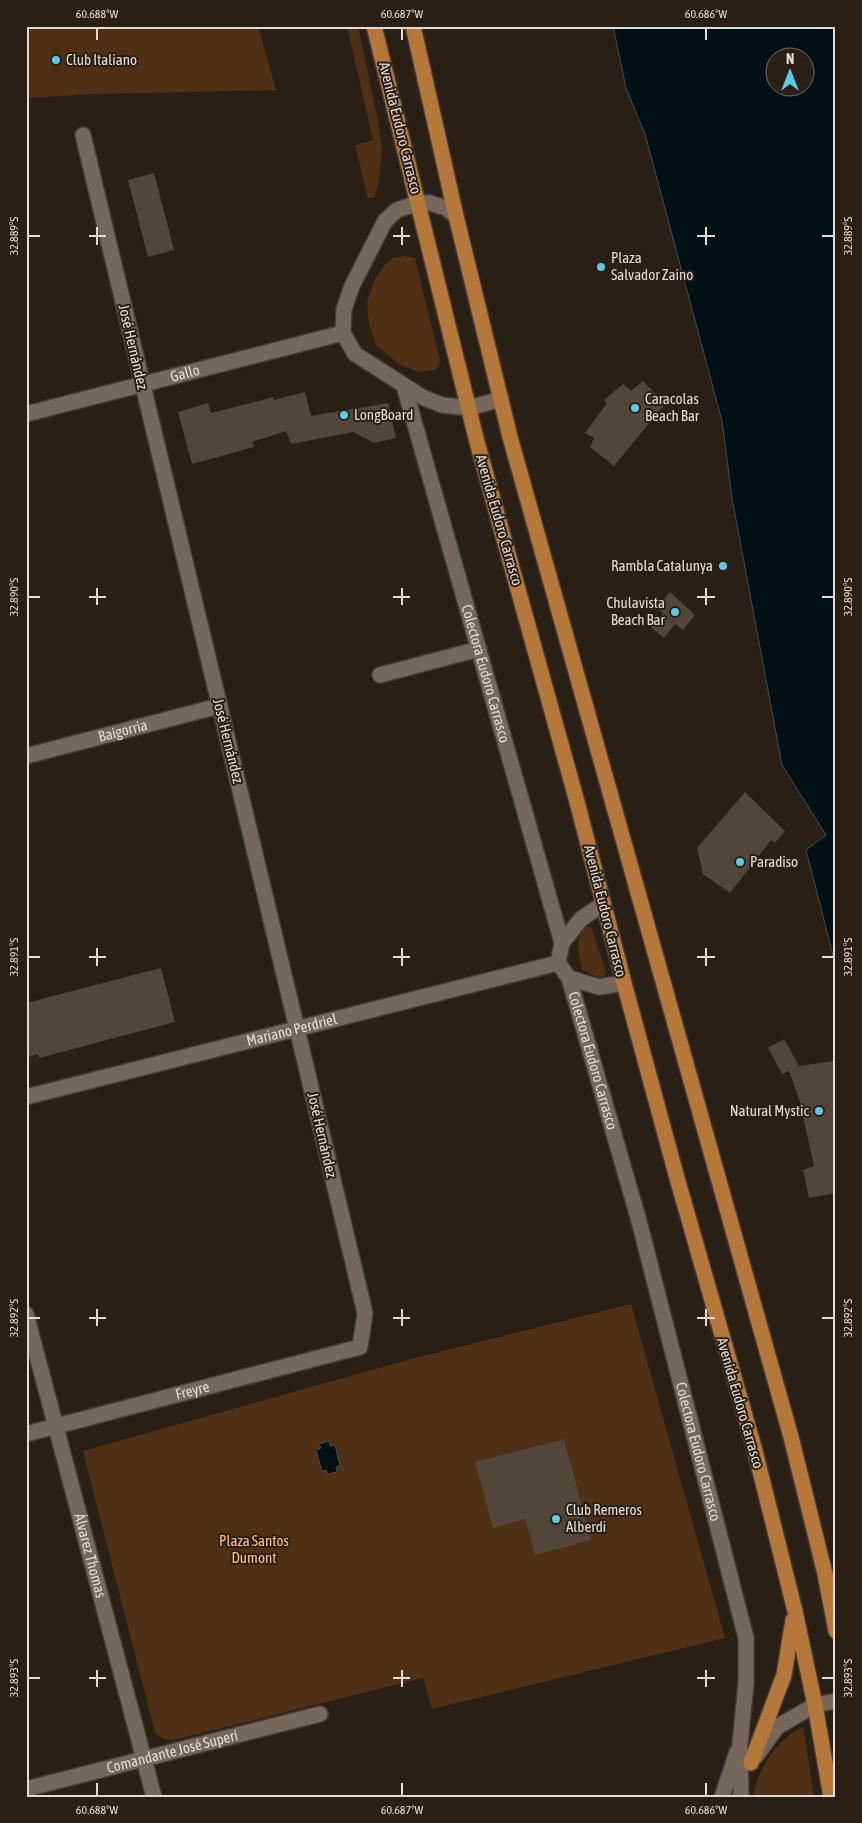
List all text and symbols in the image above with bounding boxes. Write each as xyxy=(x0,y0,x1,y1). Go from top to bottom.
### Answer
text: 60.688°W xyxy=(76,7,118,21)
text: 60.687°W xyxy=(381,7,423,21)
text: 60.686°W xyxy=(685,7,727,21)
north arrow xyxy=(764,48,814,98)
place label: Club Italiano xyxy=(66,51,137,68)
text: N xyxy=(786,51,794,67)
marker: Club Italiano xyxy=(50,54,62,66)
street label: Avenida Eudoro Carrasco xyxy=(376,60,425,196)
text: 32.889°S xyxy=(7,217,21,255)
text: 32.889°S xyxy=(841,217,855,255)
place label: Plaza Salvador Zaino xyxy=(611,249,693,283)
marker: Plaza Salvador Zaino xyxy=(595,261,607,273)
street label: José Hernández xyxy=(115,303,152,392)
street label: Gallo xyxy=(168,361,201,385)
place label: Caracolas Beach Bar xyxy=(645,390,700,424)
marker: Caracolas Beach Bar xyxy=(629,402,641,414)
place label: LongBoard xyxy=(354,406,413,423)
marker: LongBoard xyxy=(338,409,350,421)
street label: Avenida Eudoro Carrasco xyxy=(473,452,526,587)
place label: Rambla Catalunya xyxy=(611,557,713,574)
marker: Rambla Catalunya xyxy=(717,560,729,572)
text: 32.890°S xyxy=(7,578,21,616)
text: 32.890°S xyxy=(841,578,855,616)
place label: Chulavista Beach Bar xyxy=(607,594,666,628)
street label: Colectora Eudoro Carrasco xyxy=(458,602,514,745)
marker: Chulavista Beach Bar xyxy=(669,606,681,618)
street label: José Hernández xyxy=(210,697,247,786)
street label: Baigorria xyxy=(96,716,149,745)
street label: Avenida Eudoro Carrasco xyxy=(581,843,630,979)
place label: Paradiso xyxy=(750,853,798,870)
marker: Paradiso xyxy=(734,856,746,868)
text: 32.891°S xyxy=(7,938,21,976)
text: 32.891°S xyxy=(841,938,855,976)
street label: Colectora Eudoro Carrasco xyxy=(565,989,621,1132)
street label: Mariano Perdriel xyxy=(245,1010,339,1049)
street label: José Hernández xyxy=(304,1091,341,1180)
place label: Natural Mystic xyxy=(730,1102,809,1119)
marker: Natural Mystic xyxy=(813,1105,825,1117)
text: 32.892°S xyxy=(7,1299,21,1337)
text: 32.892°S xyxy=(841,1299,855,1337)
street label: Avenida Eudoro Carrasco xyxy=(714,1335,767,1470)
street label: Freyre xyxy=(174,1378,211,1403)
street label: Colectora Eudoro Carrasco xyxy=(673,1380,725,1523)
place label: Club Remeros Alberdi xyxy=(566,1501,642,1535)
street label: Álvarez Thomas xyxy=(71,1511,110,1600)
marker: Club Remeros Alberdi xyxy=(550,1513,562,1525)
park label: Plaza Santos Dumont xyxy=(219,1532,289,1566)
text: 32.893°S xyxy=(7,1659,21,1697)
text: 32.893°S xyxy=(841,1659,855,1697)
street label: Comandante José Superí xyxy=(105,1726,240,1776)
text: 60.688°W xyxy=(76,1803,118,1817)
text: 60.687°W xyxy=(381,1803,423,1817)
text: 60.686°W xyxy=(685,1803,727,1817)

